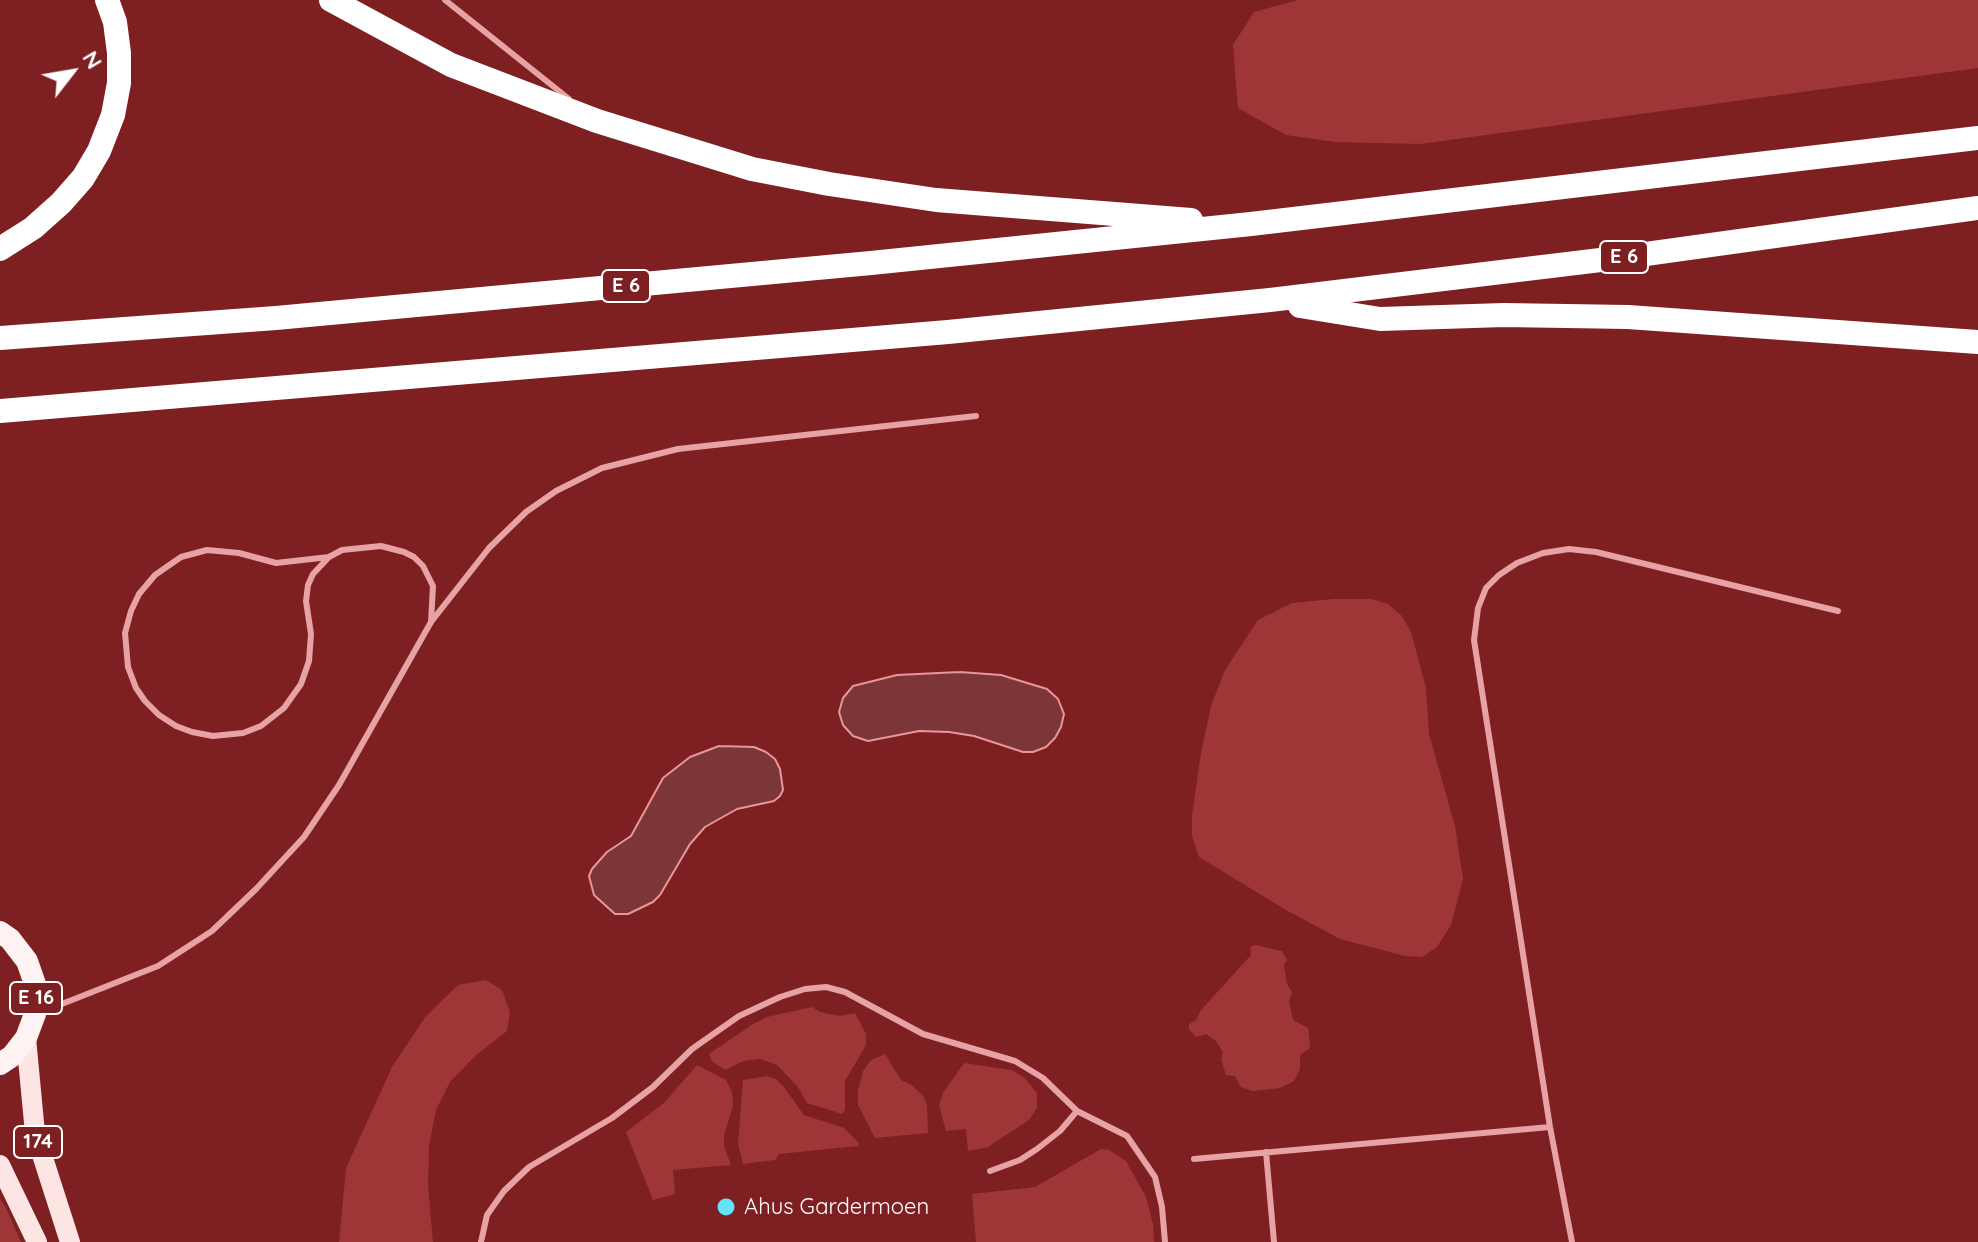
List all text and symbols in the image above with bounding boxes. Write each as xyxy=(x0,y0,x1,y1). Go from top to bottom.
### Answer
north arrow xyxy=(32,32,112,112)
text: N xyxy=(76,45,109,74)
road number: E 6 xyxy=(1600,241,1648,273)
road number: E 6 xyxy=(602,270,650,302)
road number: E 16 xyxy=(10,982,62,1014)
road number: 174 xyxy=(14,1126,62,1158)
place label: Ahus Gardermoen xyxy=(744,1194,929,1220)
marker: Ahus Gardermoen xyxy=(715,1196,737,1218)

